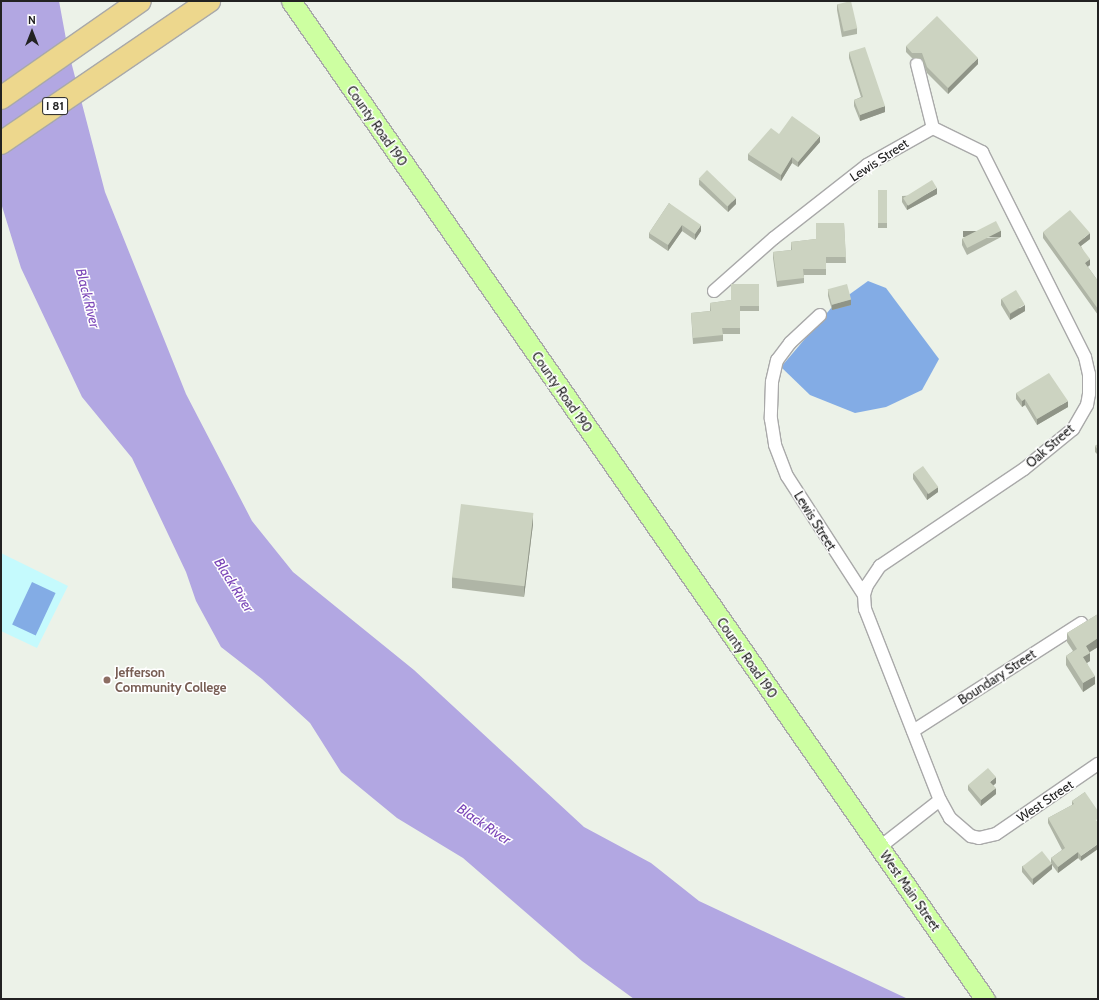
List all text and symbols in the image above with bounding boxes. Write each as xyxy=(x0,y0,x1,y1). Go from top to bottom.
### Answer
north arrow xyxy=(12,12,52,52)
text: N xyxy=(28,13,36,27)
street label: County Road 190 xyxy=(343,83,411,169)
road number: I 81 xyxy=(42,96,68,116)
street label: Lewis Street xyxy=(847,135,911,185)
water label: Black River xyxy=(72,266,104,330)
street label: County Road 190 xyxy=(528,349,596,435)
street label: Oak Street xyxy=(1023,421,1077,471)
street label: Lewis Street xyxy=(791,488,839,554)
water label: Black River xyxy=(211,555,257,615)
street label: County Road 190 xyxy=(713,615,781,701)
street label: Boundary Street xyxy=(955,646,1039,708)
place label: Jefferson Community College xyxy=(115,665,226,696)
marker: Jefferson Community College xyxy=(102,675,112,685)
street label: West Street xyxy=(1014,776,1076,826)
water label: Black River xyxy=(454,800,514,848)
street label: West Main Street xyxy=(877,848,943,934)

